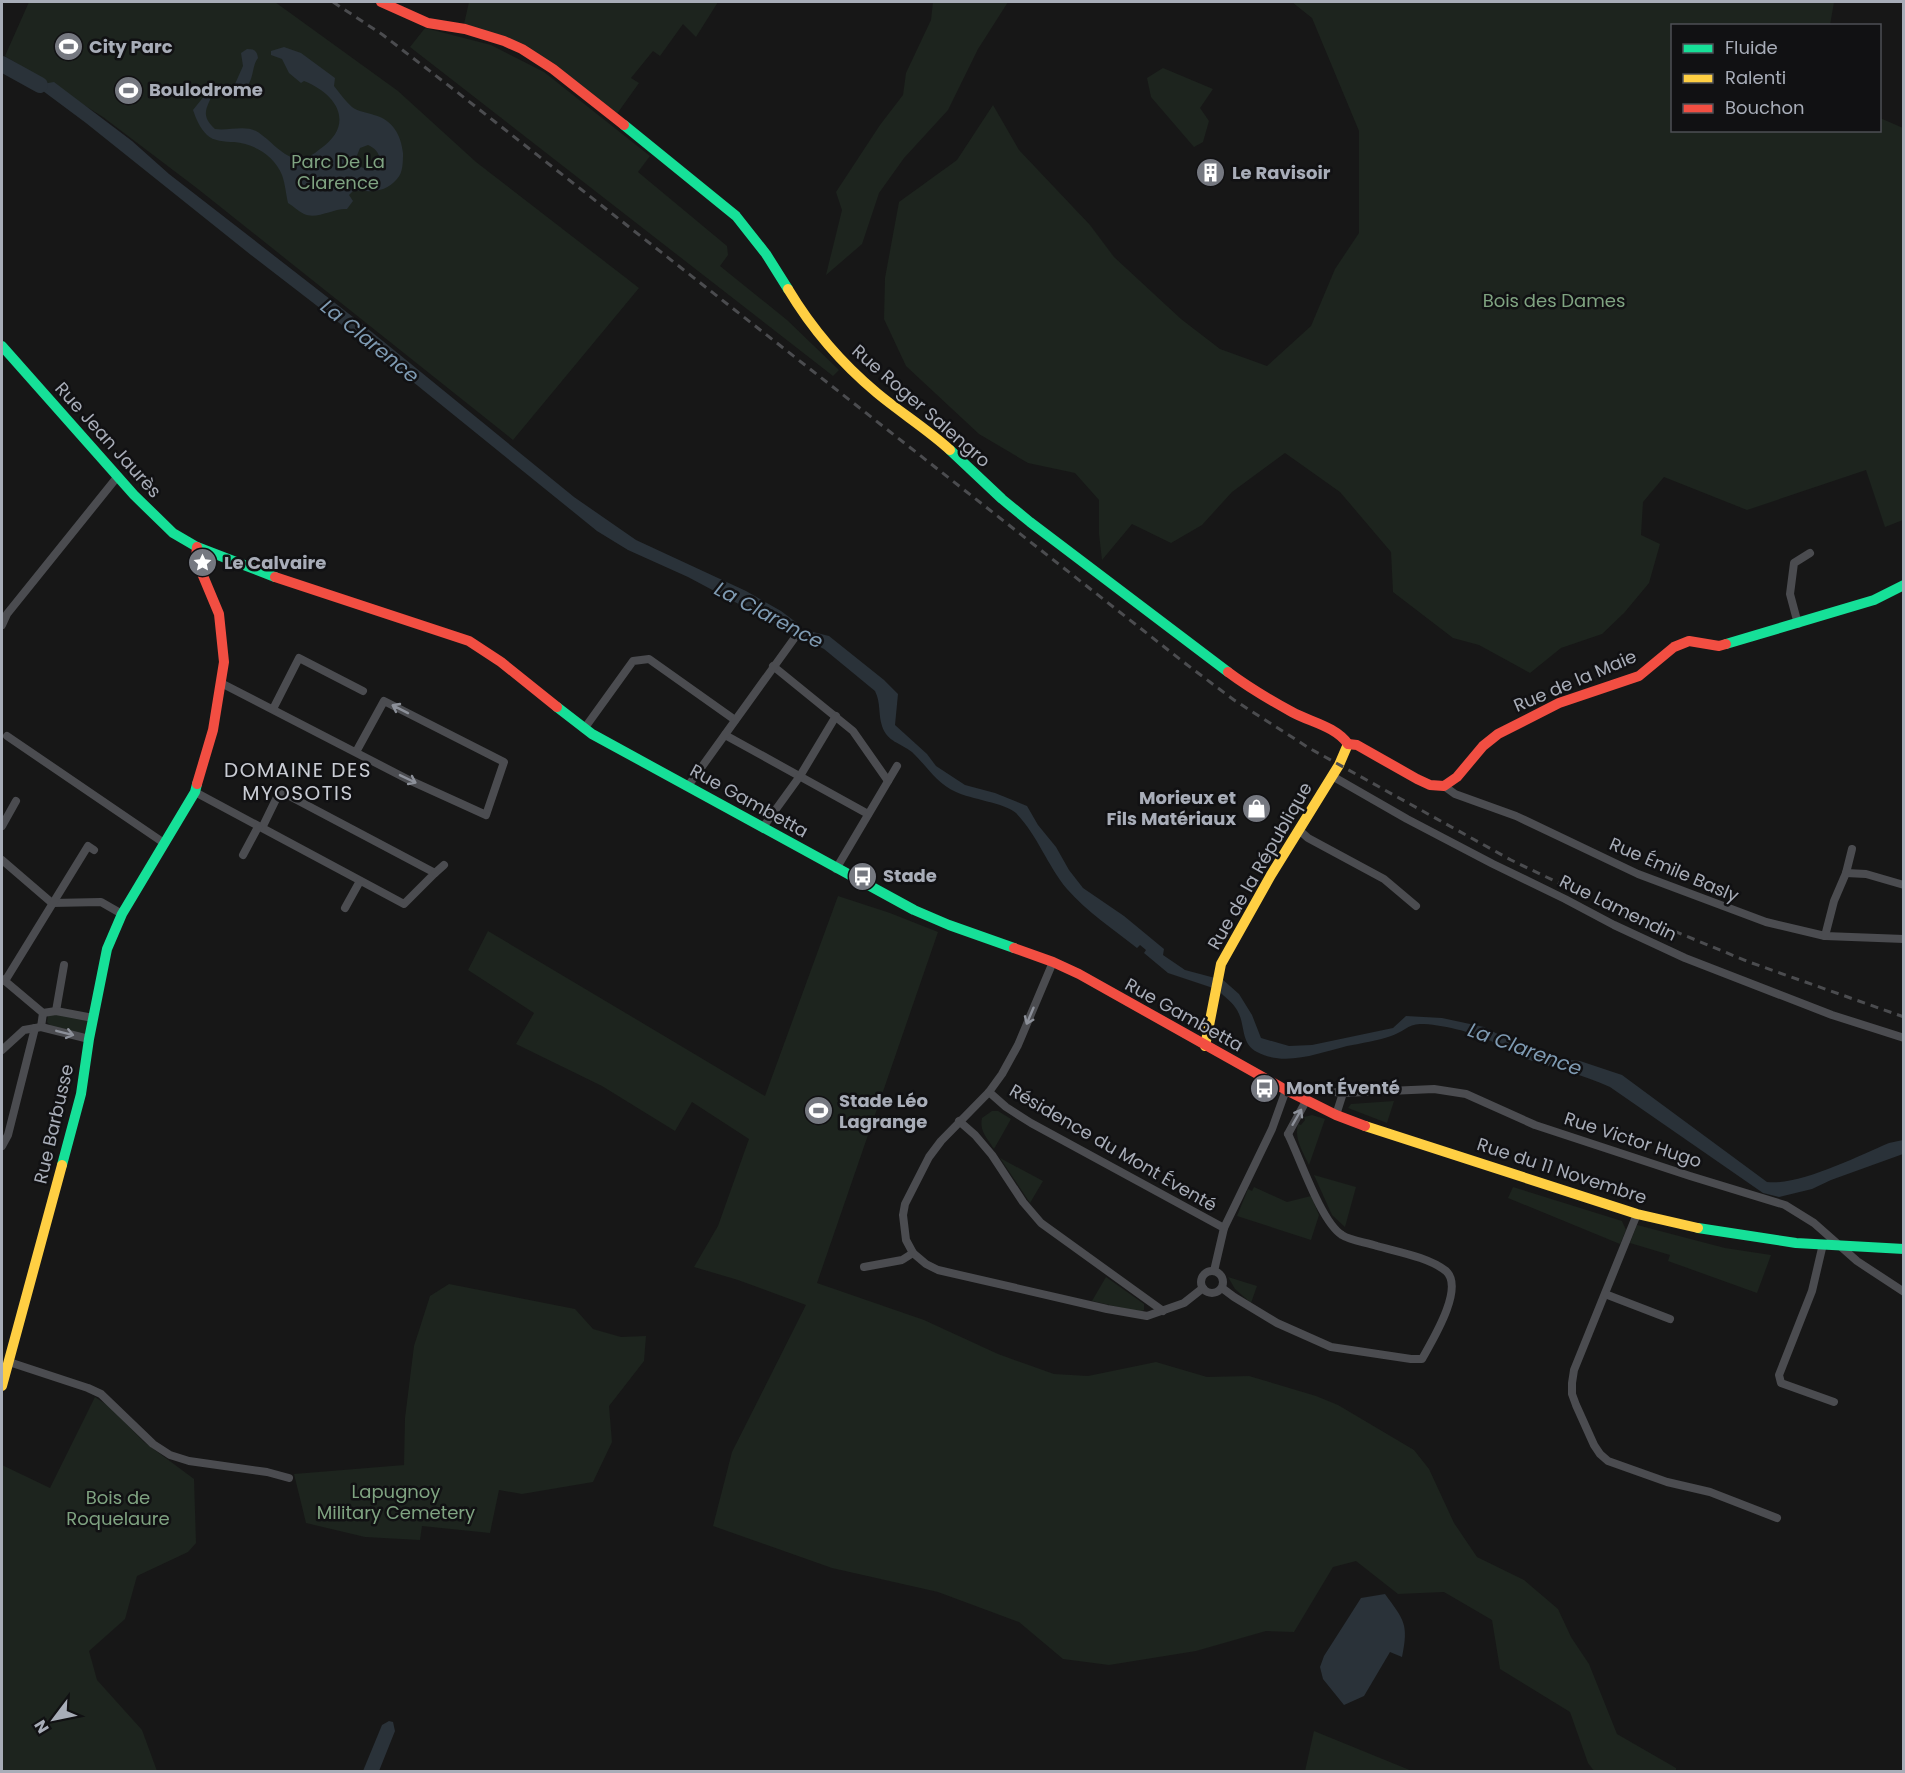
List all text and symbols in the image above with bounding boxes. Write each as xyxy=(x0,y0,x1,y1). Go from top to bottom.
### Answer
legend xyxy=(1671,24,1881,132)
sports icon: City Parc xyxy=(52,31,84,63)
place label: City Parc xyxy=(89,34,173,59)
text: Fluide xyxy=(1725,35,1778,60)
text: Ralenti xyxy=(1725,65,1786,90)
sports icon: Boulodrome xyxy=(112,74,144,106)
place label: Boulodrome xyxy=(149,77,263,102)
text: Bouchon xyxy=(1725,95,1805,120)
park label: Parc De La Clarence xyxy=(291,149,385,195)
building icon: Le Ravisoir xyxy=(1195,157,1227,189)
place label: Le Ravisoir xyxy=(1232,160,1331,185)
park label: Bois des Dames xyxy=(1483,288,1625,313)
water label: La Clarence xyxy=(315,293,425,389)
street label: Rue Roger Salengro xyxy=(847,338,996,473)
street label: Rue Jean Jaurès xyxy=(50,376,167,503)
place icon: Le Calvaire xyxy=(187,547,219,579)
place label: Le Calvaire xyxy=(224,550,326,575)
water label: La Clarence xyxy=(710,575,828,655)
street label: Rue de la Maie xyxy=(1510,643,1640,718)
one-way arrow xyxy=(392,703,410,714)
district label: DOMAINE DES MYOSOTIS xyxy=(224,756,372,807)
street label: Rue Gambetta xyxy=(686,758,813,843)
one-way arrow xyxy=(399,773,417,785)
street label: Rue de la République xyxy=(1201,777,1318,954)
place label: Morieux et Fils Matériaux xyxy=(1107,785,1236,831)
shop icon: Morieux et Fils Matériaux xyxy=(1241,792,1273,824)
street label: Rue Émile Basly xyxy=(1606,831,1743,908)
bus stop icon: Stade xyxy=(846,860,878,892)
place label: Stade xyxy=(883,863,937,888)
street label: Rue Lamendin xyxy=(1555,868,1681,947)
street label: Rue Gambetta xyxy=(1121,972,1248,1057)
one-way arrow xyxy=(1024,1006,1035,1025)
water label: La Clarence xyxy=(1464,1015,1586,1083)
one-way arrow xyxy=(55,1028,74,1039)
street label: Rue Barbusse xyxy=(28,1062,79,1186)
bus stop icon: Mont Éventé xyxy=(1249,1072,1281,1104)
place label: Mont Éventé xyxy=(1286,1075,1400,1100)
street label: Résidence du Mont Éventé xyxy=(1005,1078,1222,1217)
place label: Stade Léo Lagrange xyxy=(839,1088,928,1134)
sports icon: Stade Léo Lagrange xyxy=(802,1095,834,1127)
street label: Rue Victor Hugo xyxy=(1561,1106,1705,1174)
one-way arrow xyxy=(1291,1109,1303,1126)
street label: Rue du 11 Novembre xyxy=(1474,1131,1650,1210)
park label: Lapugnoy Military Cemetery xyxy=(317,1479,475,1525)
park label: Bois de Roquelaure xyxy=(66,1485,170,1531)
north arrow xyxy=(24,1689,84,1749)
text: N xyxy=(29,1715,55,1738)

